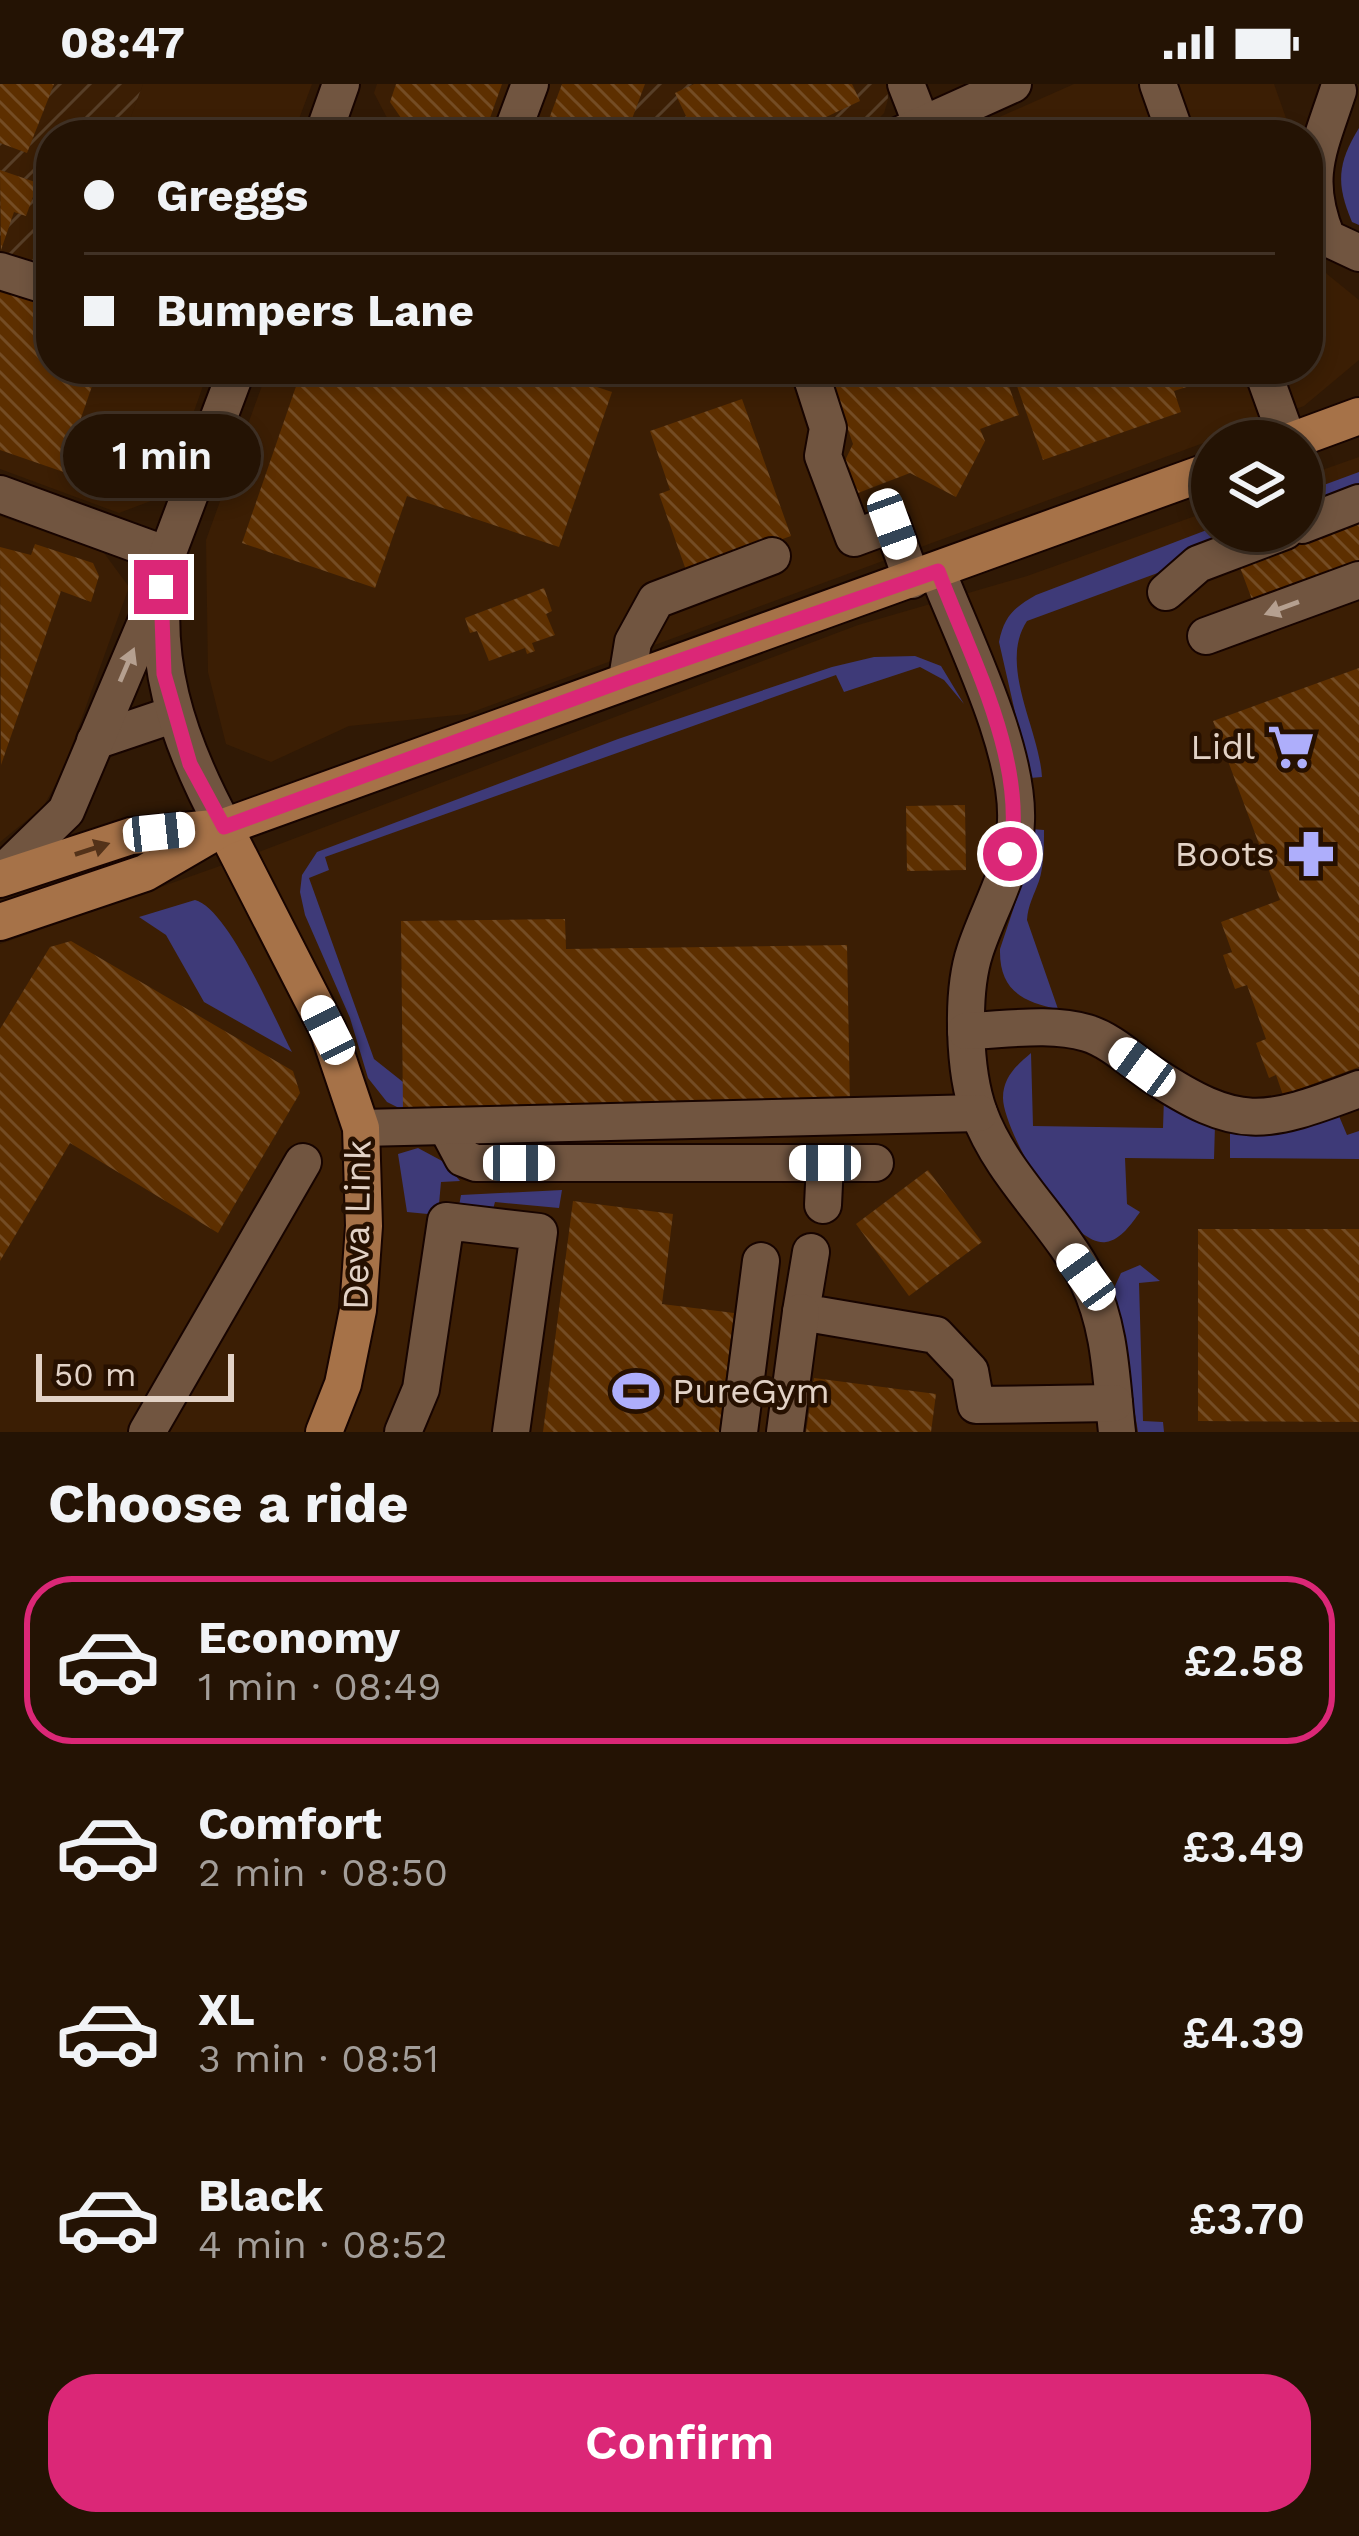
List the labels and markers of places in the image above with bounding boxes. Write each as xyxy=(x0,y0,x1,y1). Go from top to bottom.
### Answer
supermarket icon: Lidl xyxy=(1266,722,1316,772)
place label: Lidl xyxy=(1190,726,1255,768)
pharmacy icon: Boots xyxy=(1286,829,1336,879)
place label: Boots xyxy=(1175,833,1275,875)
sports icon: PureGym xyxy=(611,1366,661,1416)
place label: PureGym xyxy=(672,1370,830,1412)

